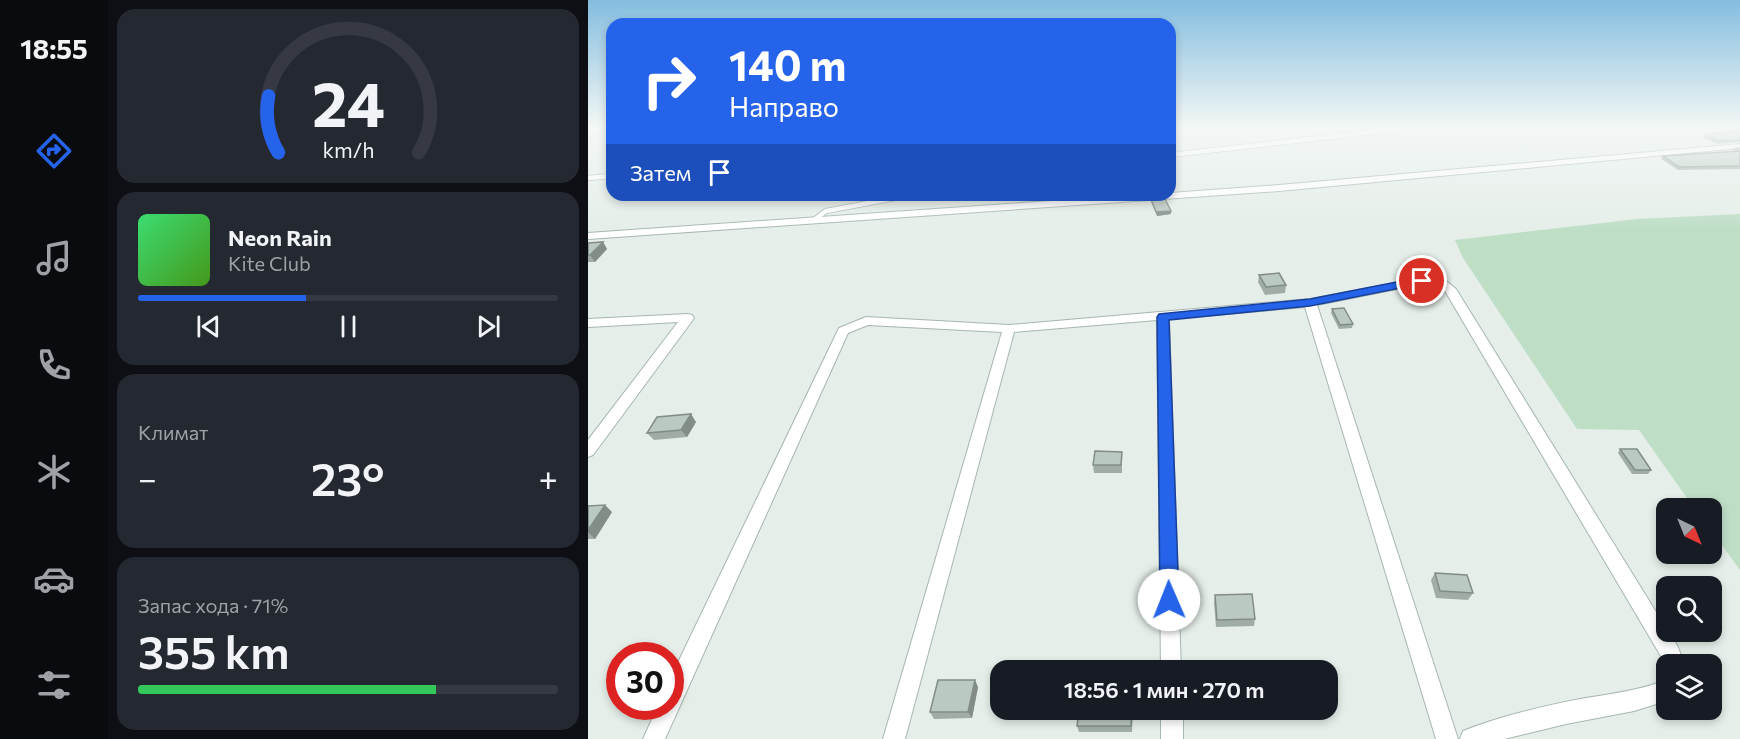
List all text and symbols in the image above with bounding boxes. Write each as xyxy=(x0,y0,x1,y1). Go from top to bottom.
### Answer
text: 18:55 xyxy=(20,32,88,65)
text: 140 m xyxy=(729,38,846,90)
icon: right xyxy=(630,42,708,120)
text: 24 xyxy=(312,64,384,140)
text: Направо xyxy=(729,90,839,123)
icon: directions xyxy=(33,130,75,172)
text: km/h xyxy=(322,136,374,162)
icon: arrive xyxy=(703,156,736,189)
text: Затем xyxy=(630,159,691,186)
text: Neon Rain xyxy=(228,224,332,251)
icon: music xyxy=(33,237,75,279)
text: Kite Club xyxy=(228,251,311,275)
pin xyxy=(1396,255,1447,306)
icon: arrive xyxy=(1405,264,1438,297)
icon: previous xyxy=(192,310,225,343)
icon: pause xyxy=(332,310,365,343)
icon: next xyxy=(472,310,505,343)
icon: phone xyxy=(33,344,75,386)
text: Климат xyxy=(138,420,208,444)
text: 23° xyxy=(311,450,384,505)
icon: climate xyxy=(33,451,75,493)
text: − xyxy=(138,457,157,498)
text: + xyxy=(539,457,558,498)
north arrow xyxy=(1656,498,1722,564)
map controls xyxy=(1656,498,1722,720)
icon: car xyxy=(33,558,75,600)
position arrow xyxy=(1137,568,1201,632)
button: search xyxy=(1656,576,1722,642)
text: Запас хода · 71% xyxy=(138,593,288,617)
text: 355 km xyxy=(138,623,289,678)
speed limit sign: 30 xyxy=(606,642,684,720)
button: layers xyxy=(1656,654,1722,720)
icon: filters xyxy=(33,664,75,706)
text: 18:56 · 1 мин · 270 m xyxy=(1064,676,1264,703)

